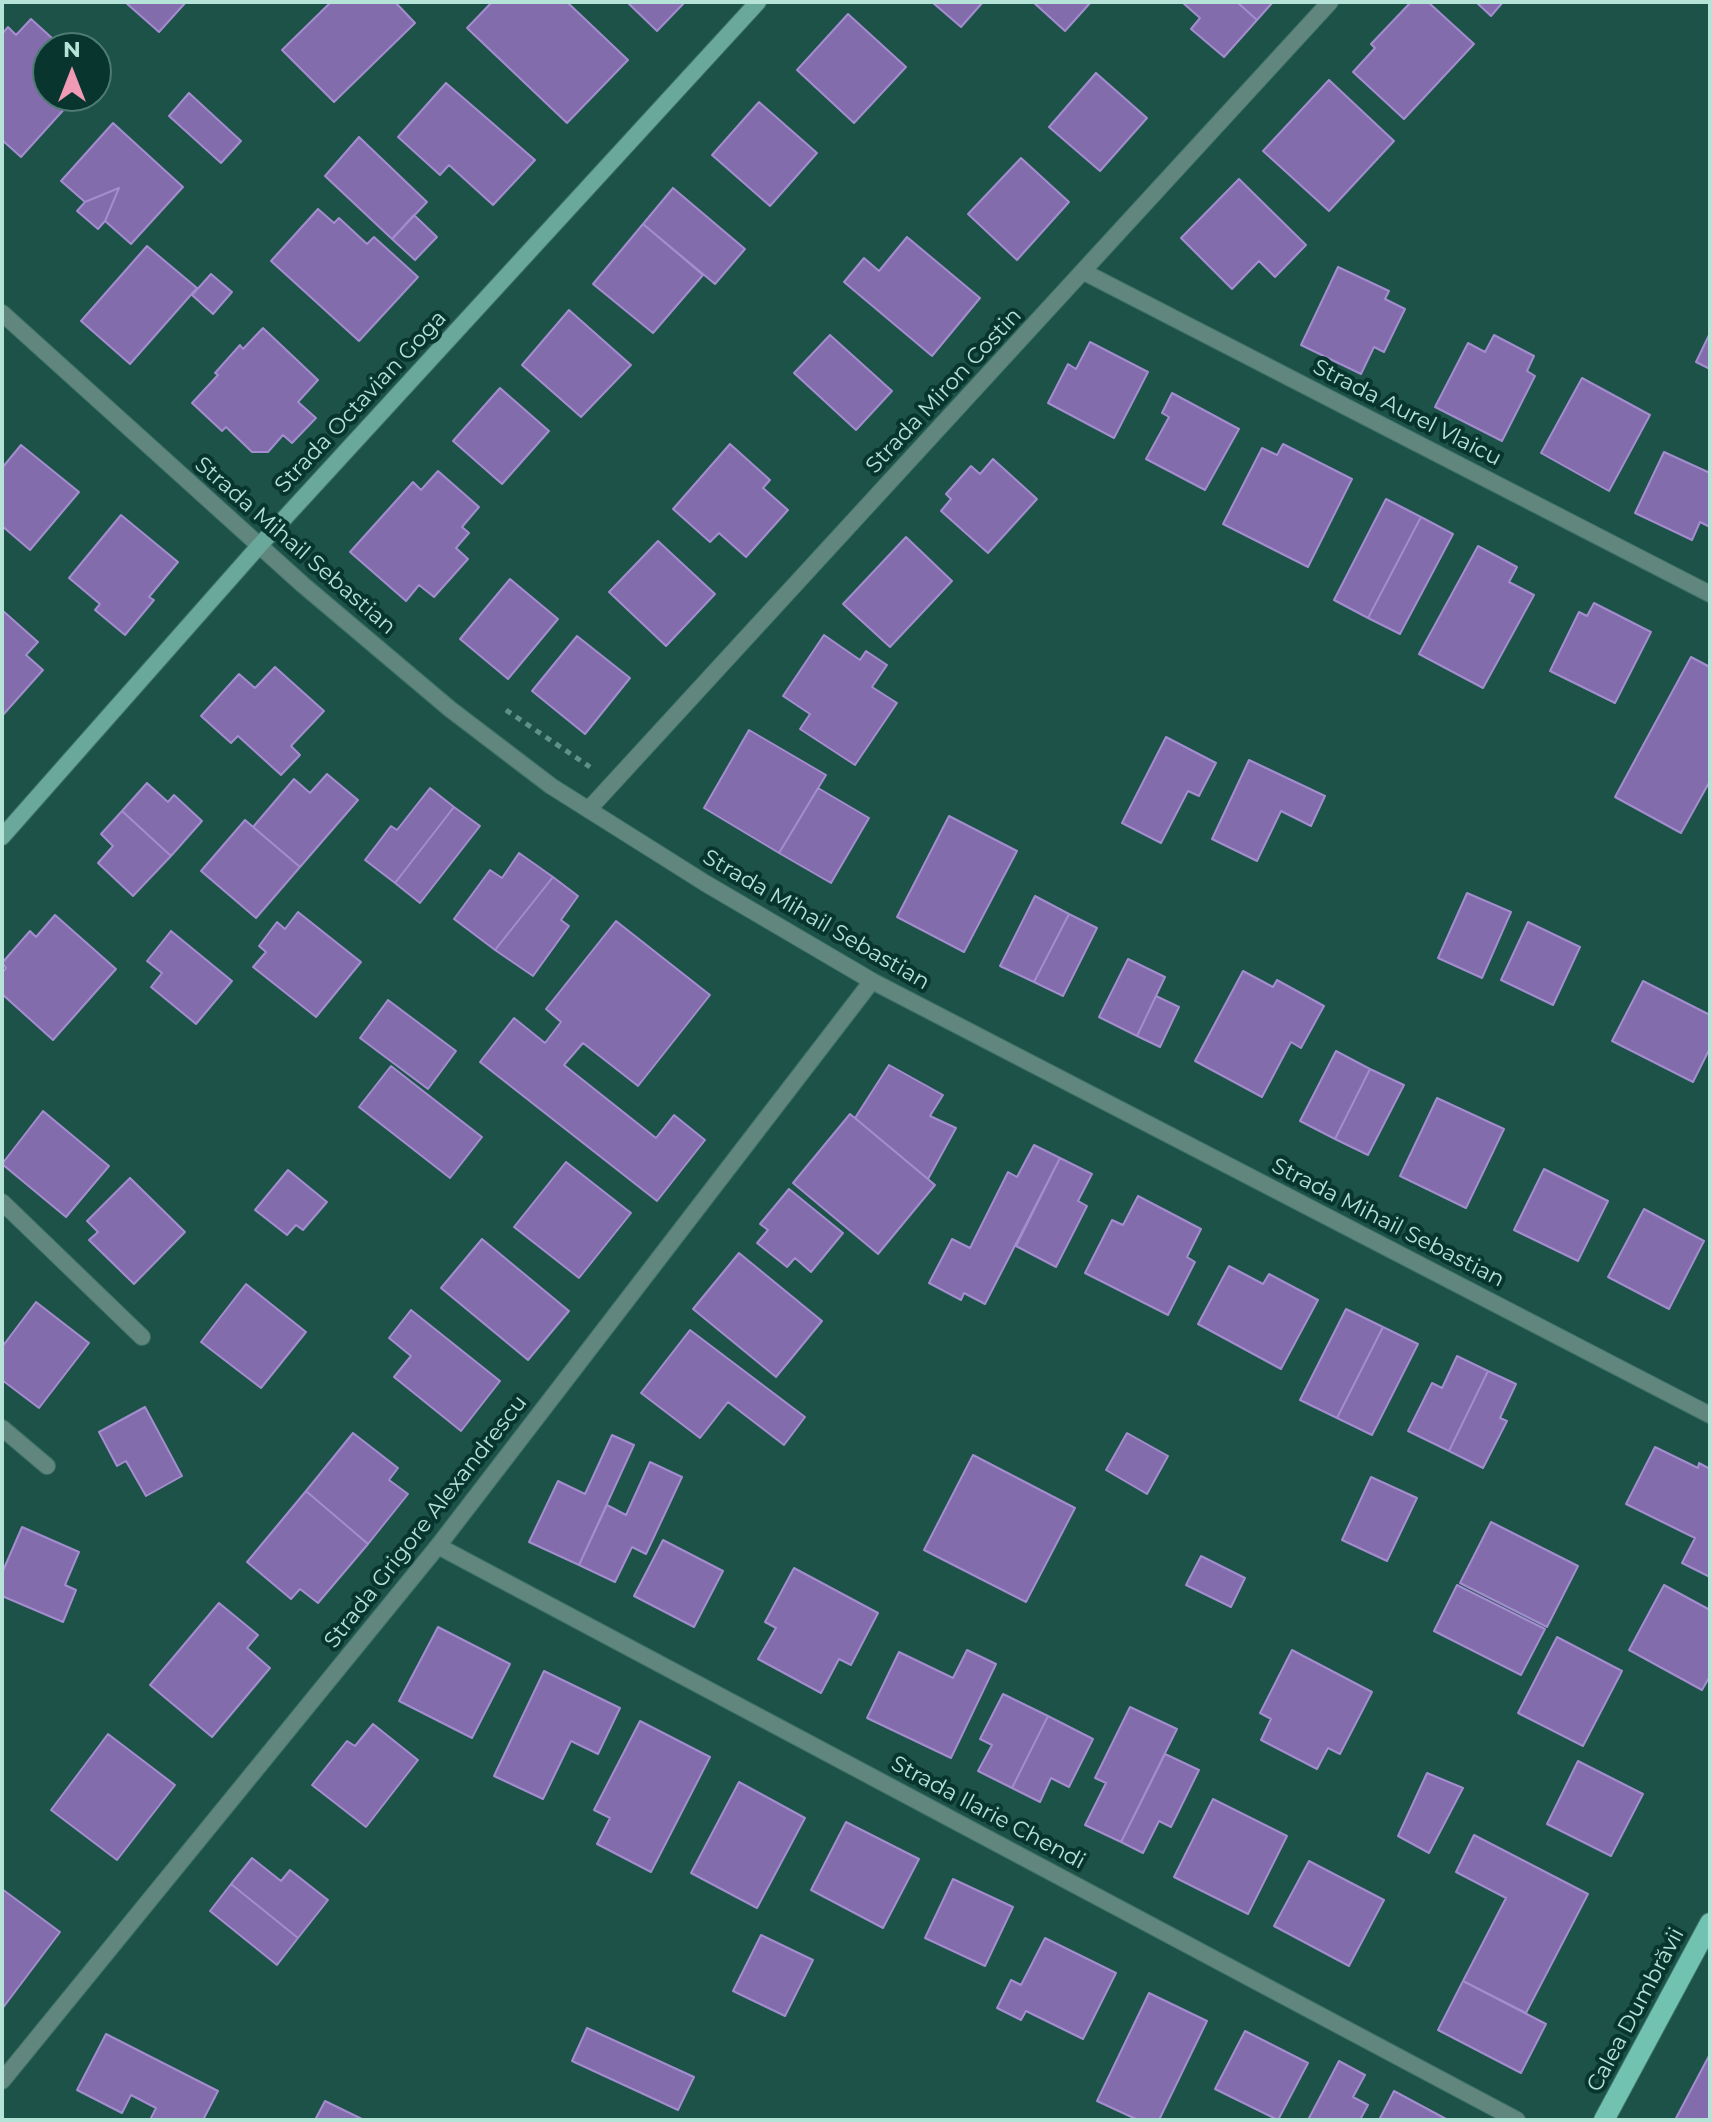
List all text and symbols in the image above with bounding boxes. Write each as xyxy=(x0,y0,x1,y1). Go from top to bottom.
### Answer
north arrow xyxy=(32,32,112,112)
text: N xyxy=(63,36,81,63)
street label: Strada Miron Costin xyxy=(861,303,1027,479)
street label: Strada Octavian Goga xyxy=(270,305,452,499)
street label: Strada Aurel Vlaicu xyxy=(1308,354,1506,472)
street label: Strada Mihail Sebastian xyxy=(189,452,401,640)
street label: Strada Mihail Sebastian xyxy=(698,844,934,996)
street label: Strada Mihail Sebastian xyxy=(1267,1153,1509,1293)
street label: Strada Grigore Alexandrescu xyxy=(319,1390,533,1654)
street label: Strada Ilarie Chendi xyxy=(887,1751,1089,1875)
street label: Calea Dumbrăvii xyxy=(1582,1924,1690,2096)

